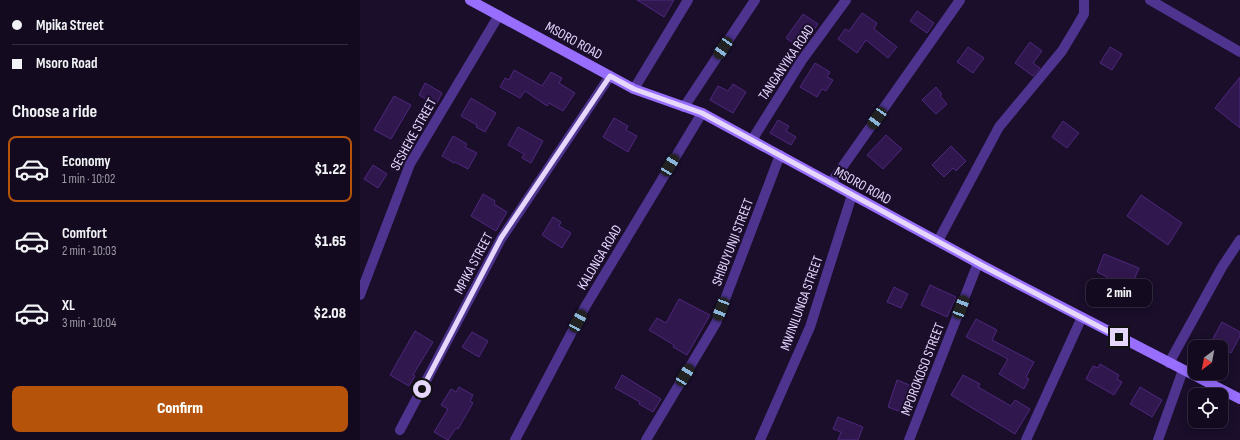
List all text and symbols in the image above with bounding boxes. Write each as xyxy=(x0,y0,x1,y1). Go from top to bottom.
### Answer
text: Mpika Street xyxy=(36,16,104,35)
street label: MSORO ROAD xyxy=(542,18,605,63)
street label: TANGANYIKA ROAD xyxy=(755,21,818,103)
car xyxy=(711,35,735,61)
text: Msoro Road xyxy=(36,54,98,73)
street label: SESHEKE STREET xyxy=(387,95,440,173)
text: Choose a ride xyxy=(12,101,97,122)
car xyxy=(865,105,889,131)
icon: car xyxy=(14,151,50,187)
text: Economy xyxy=(62,152,111,171)
car xyxy=(659,152,681,178)
text: $1.22 xyxy=(314,160,346,179)
street label: MSORO ROAD xyxy=(831,163,894,208)
text: 1 min · 10:02 xyxy=(62,171,115,187)
street label: SHIBUYUNJI STREET xyxy=(708,196,757,288)
street label: KALONGA ROAD xyxy=(573,222,625,293)
icon: car xyxy=(14,223,50,259)
text: Comfort xyxy=(62,224,107,243)
street label: MPIKA STREET xyxy=(450,229,497,297)
text: $1.65 xyxy=(314,232,346,251)
text: 2 min · 10:03 xyxy=(62,243,116,259)
street label: MWINILUNGA STREET xyxy=(776,253,827,353)
callout: 2 min xyxy=(1086,279,1152,307)
text: 2 min xyxy=(1106,285,1132,301)
car xyxy=(951,294,971,320)
icon: car xyxy=(14,295,50,331)
text: XL xyxy=(62,296,75,315)
car xyxy=(711,296,731,322)
text: $2.08 xyxy=(313,304,346,323)
car xyxy=(567,308,589,334)
text: 3 min · 10:04 xyxy=(62,315,116,331)
street label: MPOROKOSO STREET xyxy=(897,320,948,418)
route end xyxy=(1110,328,1128,346)
north arrow xyxy=(1188,340,1228,380)
map controls xyxy=(1188,340,1228,428)
car xyxy=(674,362,696,388)
route start xyxy=(413,380,431,398)
button: Confirm xyxy=(12,386,348,432)
button: locate xyxy=(1188,388,1228,428)

